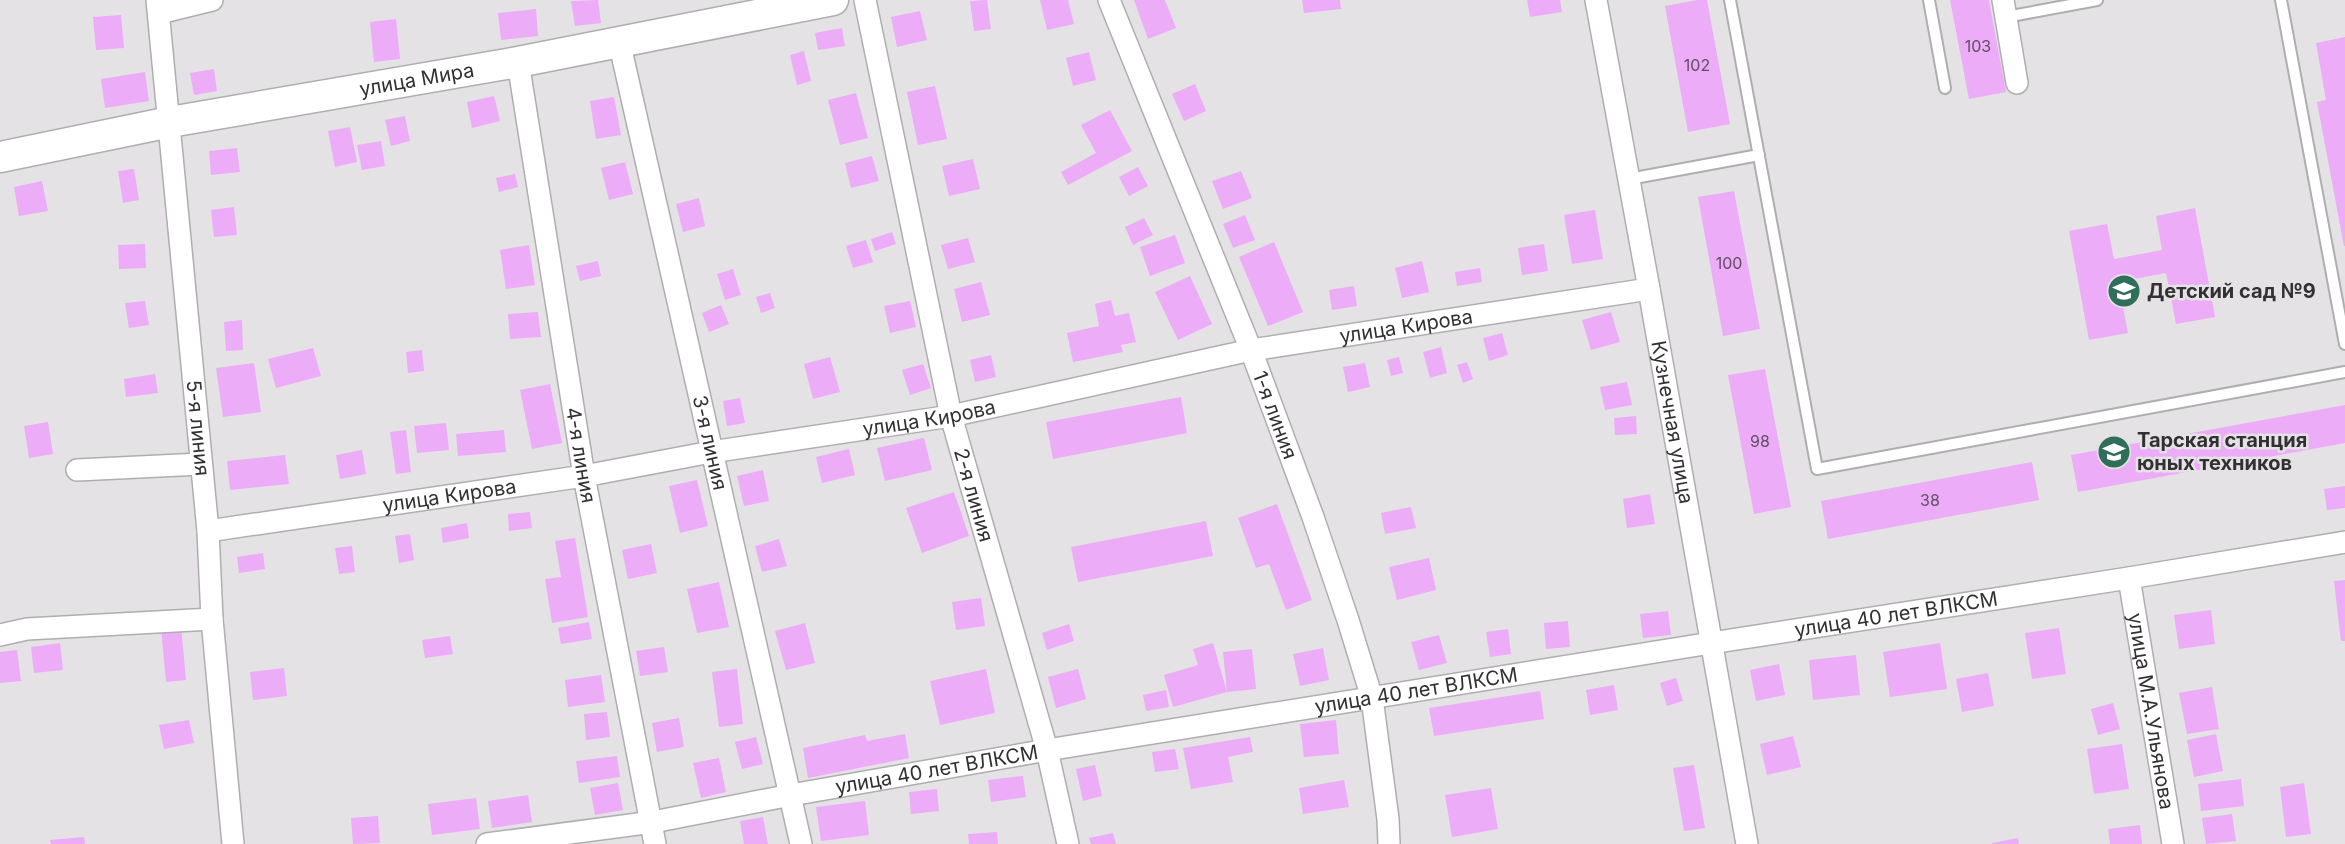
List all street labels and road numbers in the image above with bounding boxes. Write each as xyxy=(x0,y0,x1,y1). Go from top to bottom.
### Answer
street label: улица Мира xyxy=(358,58,476,101)
street label: улица Кирова xyxy=(1338,304,1474,348)
street label: Кузнечная улица xyxy=(1646,339,1699,506)
street label: 1-я линия xyxy=(1248,368,1302,462)
street label: 5-я линия xyxy=(182,379,215,477)
street label: 3-я линия xyxy=(688,393,732,492)
street label: улица Кирова xyxy=(861,395,998,441)
street label: 4-я линия xyxy=(561,405,601,505)
street label: 2-я линия xyxy=(949,445,999,545)
street label: улица Кирова xyxy=(381,474,518,517)
street label: улица 40 лет ВЛКСМ xyxy=(1793,587,2000,642)
street label: улица М.А.Ульянова xyxy=(2123,611,2179,811)
street label: улица 40 лет ВЛКСМ xyxy=(1313,662,1520,719)
street label: улица 40 лет ВЛКСМ xyxy=(834,740,1040,799)

